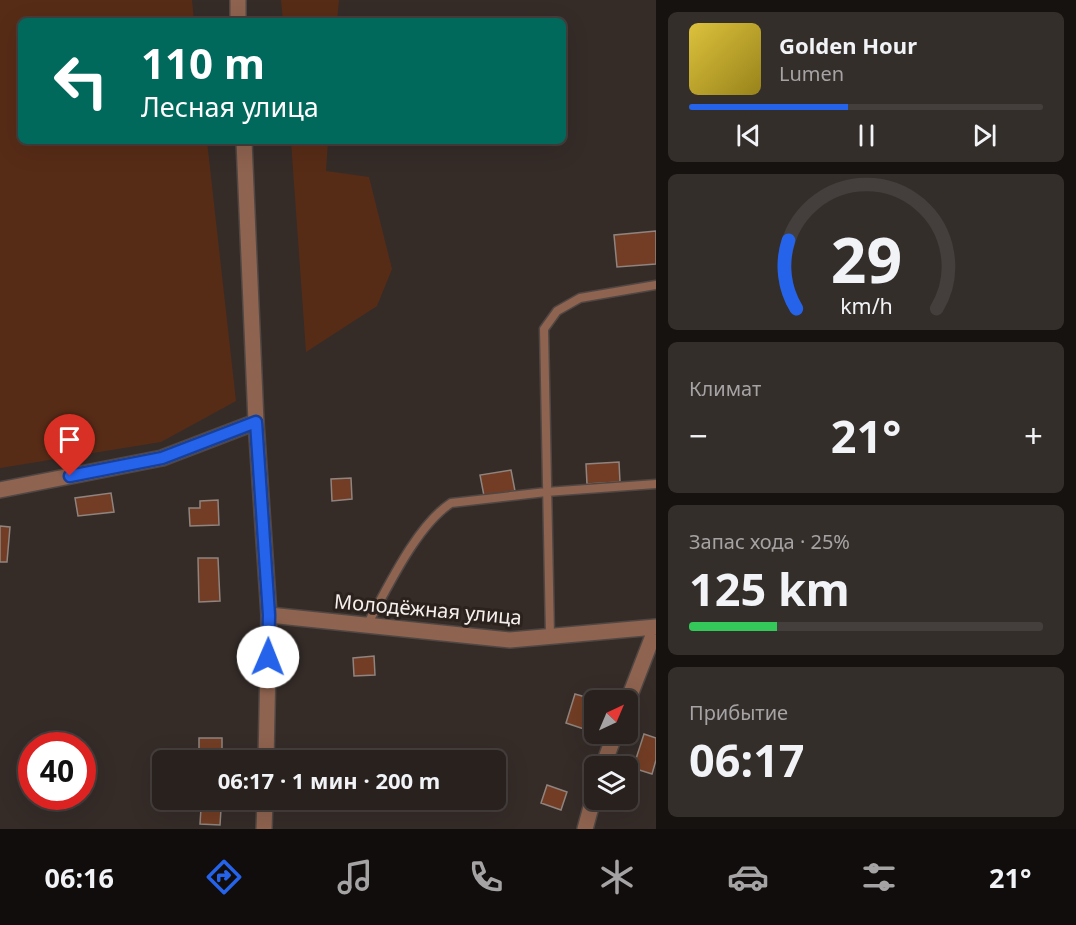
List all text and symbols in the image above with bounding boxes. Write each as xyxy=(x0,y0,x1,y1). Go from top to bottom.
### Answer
text: Golden Hour xyxy=(779,30,917,60)
text: 110 m xyxy=(141,34,265,91)
icon: left xyxy=(42,42,120,120)
text: Lumen xyxy=(779,60,844,87)
text: Лесная улица xyxy=(141,88,319,125)
icon: previous xyxy=(732,119,765,152)
icon: pause xyxy=(850,119,883,152)
icon: next xyxy=(968,119,1001,152)
text: 29 xyxy=(830,216,902,301)
text: km/h xyxy=(840,292,892,321)
text: Климат xyxy=(689,375,761,402)
text: 21° xyxy=(831,405,901,466)
text: − xyxy=(689,413,708,458)
text: + xyxy=(1024,413,1043,458)
pin xyxy=(44,414,95,476)
icon: arrive xyxy=(53,423,86,456)
text: Запас хода · 25% xyxy=(689,528,850,555)
text: 125 km xyxy=(689,558,850,619)
street label: Молодёжная улица xyxy=(333,587,523,631)
position arrow xyxy=(236,625,300,689)
north arrow xyxy=(584,690,638,744)
map controls xyxy=(584,690,638,810)
text: Прибытие xyxy=(689,699,788,726)
text: 06:17 xyxy=(689,729,805,790)
speed limit sign: 40 xyxy=(18,732,96,810)
button: layers xyxy=(584,756,638,810)
text: 06:17 · 1 мин · 200 m xyxy=(218,765,440,795)
icon: directions xyxy=(203,856,245,898)
icon: music xyxy=(334,856,376,898)
icon: phone xyxy=(465,856,507,898)
icon: climate xyxy=(596,856,638,898)
icon: car xyxy=(727,856,769,898)
icon: filters xyxy=(858,856,900,898)
text: 06:16 xyxy=(45,859,114,896)
text: 21° xyxy=(989,859,1031,896)

